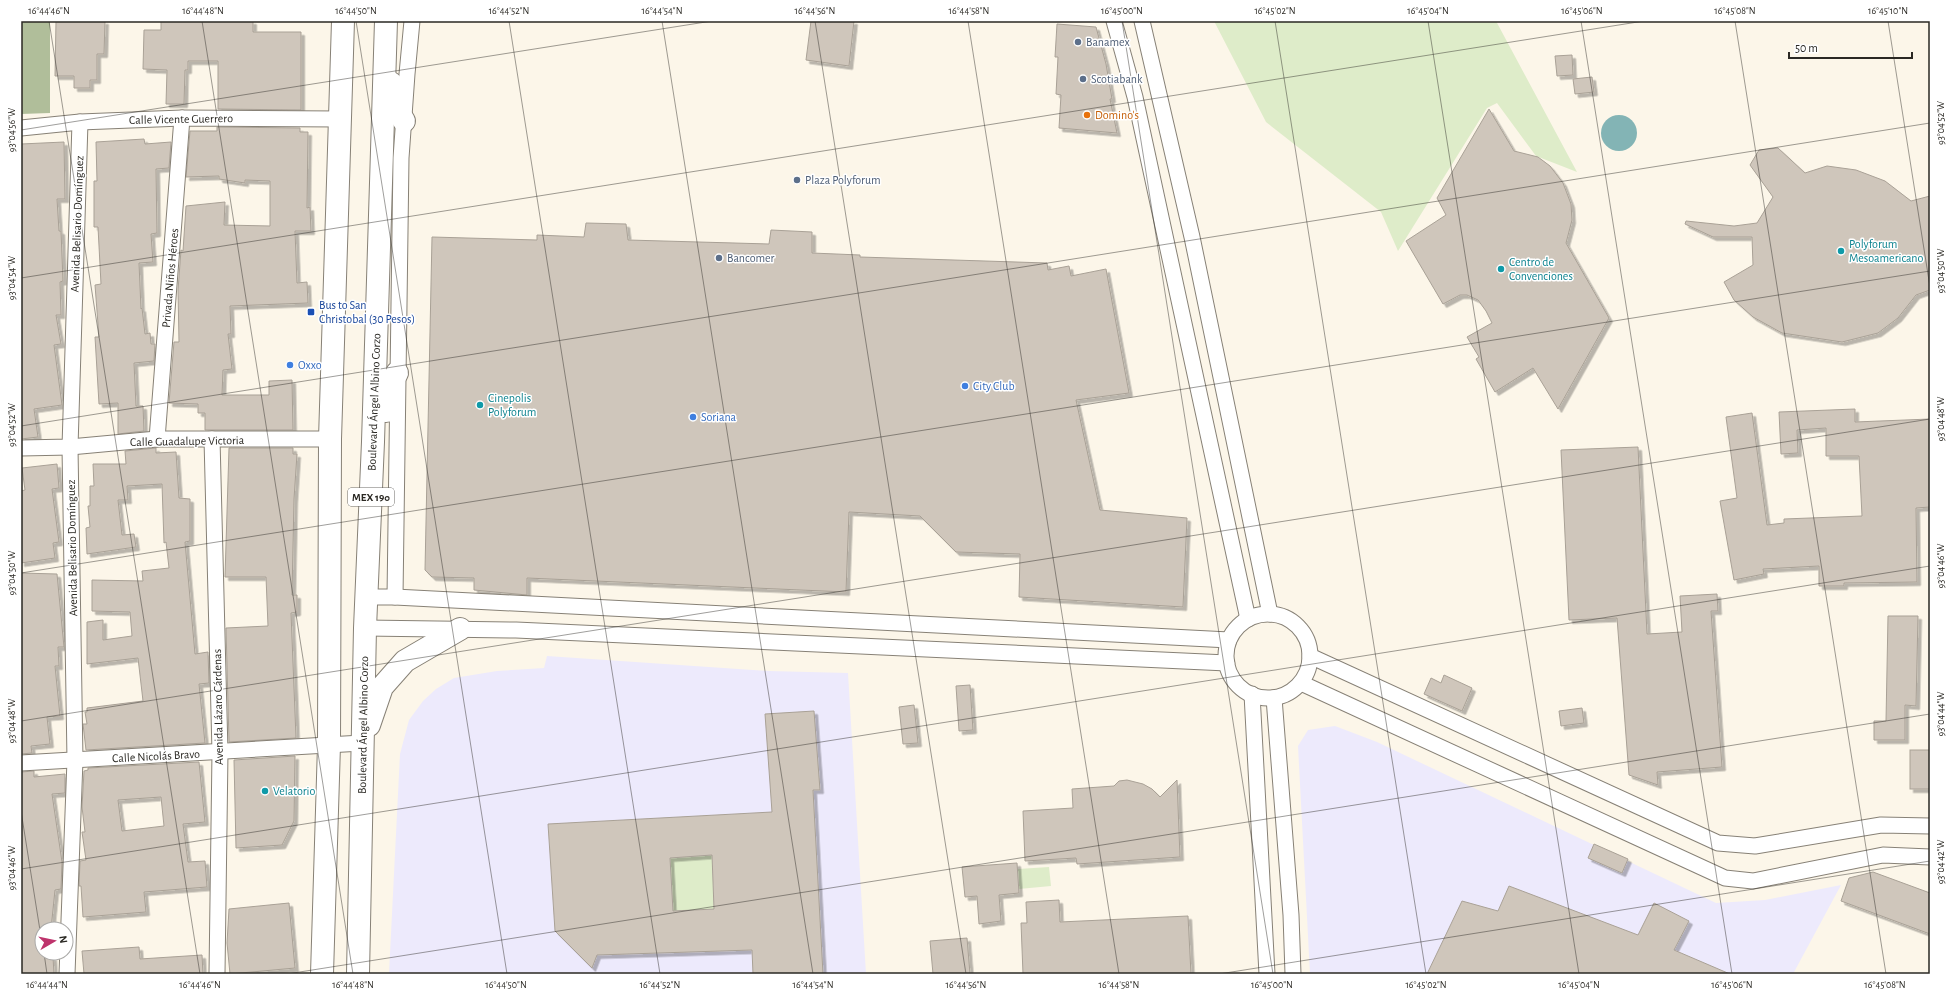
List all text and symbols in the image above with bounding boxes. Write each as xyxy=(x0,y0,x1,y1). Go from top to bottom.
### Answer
text: 16°44'46"N xyxy=(28,6,70,16)
text: 16°44'48"N xyxy=(182,6,224,16)
text: 16°44'50"N xyxy=(335,6,377,16)
text: 16°44'52"N xyxy=(489,6,529,16)
text: 16°44'54"N xyxy=(642,6,682,16)
text: 16°44'56"N xyxy=(795,6,835,16)
text: 16°44'58"N xyxy=(949,6,989,16)
text: 16°45'00"N xyxy=(1101,6,1143,16)
text: 16°45'02"N xyxy=(1254,6,1296,16)
text: 16°45'04"N xyxy=(1407,6,1449,16)
text: 16°45'06"N xyxy=(1561,6,1603,16)
text: 16°45'08"N xyxy=(1714,6,1756,16)
text: 16°45'10"N xyxy=(1868,6,1908,16)
scale bar xyxy=(1789,34,1912,60)
place label: Banamex xyxy=(1086,36,1130,48)
marker: Banamex xyxy=(1073,37,1083,47)
text: 50 m xyxy=(1795,42,1818,54)
place label: Scotiabank xyxy=(1091,73,1143,85)
marker: Scotiabank xyxy=(1078,74,1088,84)
text: 93°04'52"W xyxy=(1936,101,1946,145)
text: 93°04'56"W xyxy=(7,108,17,152)
place label: Domino's xyxy=(1095,109,1139,121)
marker: Domino's xyxy=(1082,110,1092,120)
street label: Calle Vicente Guerrero xyxy=(129,112,233,126)
street label: Avenida Belisario Domínguez xyxy=(69,155,85,293)
place label: Plaza Polyforum xyxy=(805,174,881,187)
marker: Plaza Polyforum xyxy=(792,175,802,185)
street label: Privada Niños Héroes xyxy=(160,228,180,328)
place label: Polyforum Mesoamericano xyxy=(1849,238,1924,264)
marker: Polyforum Mesoamericano xyxy=(1836,246,1846,256)
text: 93°04'50"W xyxy=(1936,249,1946,293)
place label: Bancomer xyxy=(727,252,775,264)
marker: Bancomer xyxy=(714,253,724,263)
text: 93°04'54"W xyxy=(7,256,17,300)
place label: Centro de Convenciones xyxy=(1509,256,1573,282)
marker: Centro de Convenciones xyxy=(1496,264,1506,274)
place label: Bus to San Christobal (30 Pesos) xyxy=(319,299,415,325)
marker: Bus to San Christobal (30 Pesos) xyxy=(306,307,316,317)
street label: Boulevard Ángel Albino Corzo xyxy=(365,333,382,471)
place label: Oxxo xyxy=(298,359,322,371)
marker: Oxxo xyxy=(285,360,295,370)
place label: City Club xyxy=(973,380,1015,393)
marker: City Club xyxy=(960,381,970,391)
place label: Cinepolis Polyforum xyxy=(488,392,536,419)
text: 93°04'48"W xyxy=(1936,396,1946,441)
marker: Cinepolis Polyforum xyxy=(475,400,485,410)
text: 93°04'52"W xyxy=(7,403,17,447)
place label: Soriana xyxy=(701,411,737,423)
marker: Soriana xyxy=(688,412,698,422)
street label: Calle Guadalupe Victoria xyxy=(130,434,245,448)
street label: Avenida Belisario Domínguez xyxy=(65,479,79,617)
road number: MEX 190 xyxy=(348,488,394,506)
text: 93°04'46"W xyxy=(1936,543,1946,588)
text: 93°04'50"W xyxy=(7,551,17,595)
street label: Avenida Lázaro Cárdenas xyxy=(211,649,225,765)
street label: Boulevard Ángel Albino Corzo xyxy=(355,656,370,794)
text: 93°04'44"W xyxy=(1936,691,1946,737)
text: 93°04'48"W xyxy=(7,698,17,743)
street label: Calle Nicolás Bravo xyxy=(112,748,200,764)
place label: Velatorio xyxy=(273,785,315,797)
marker: Velatorio xyxy=(260,786,270,796)
text: 93°04'42"W xyxy=(1936,840,1946,884)
text: 93°04'46"W xyxy=(7,845,17,890)
north arrow xyxy=(34,921,74,961)
text: N xyxy=(57,935,69,944)
text: 16°44'44"N xyxy=(26,980,68,990)
text: 16°44'46"N xyxy=(179,980,221,990)
text: 16°44'48"N xyxy=(332,980,374,990)
text: 16°44'50"N xyxy=(485,980,527,990)
text: 16°44'52"N xyxy=(640,980,680,990)
text: 16°44'54"N xyxy=(793,980,833,990)
text: 16°44'56"N xyxy=(946,980,986,990)
text: 16°44'58"N xyxy=(1099,980,1139,990)
text: 16°45'00"N xyxy=(1251,980,1293,990)
text: 16°45'02"N xyxy=(1405,980,1447,990)
text: 16°45'04"N xyxy=(1558,980,1600,990)
text: 16°45'06"N xyxy=(1711,980,1753,990)
text: 16°45'08"N xyxy=(1864,980,1906,990)

